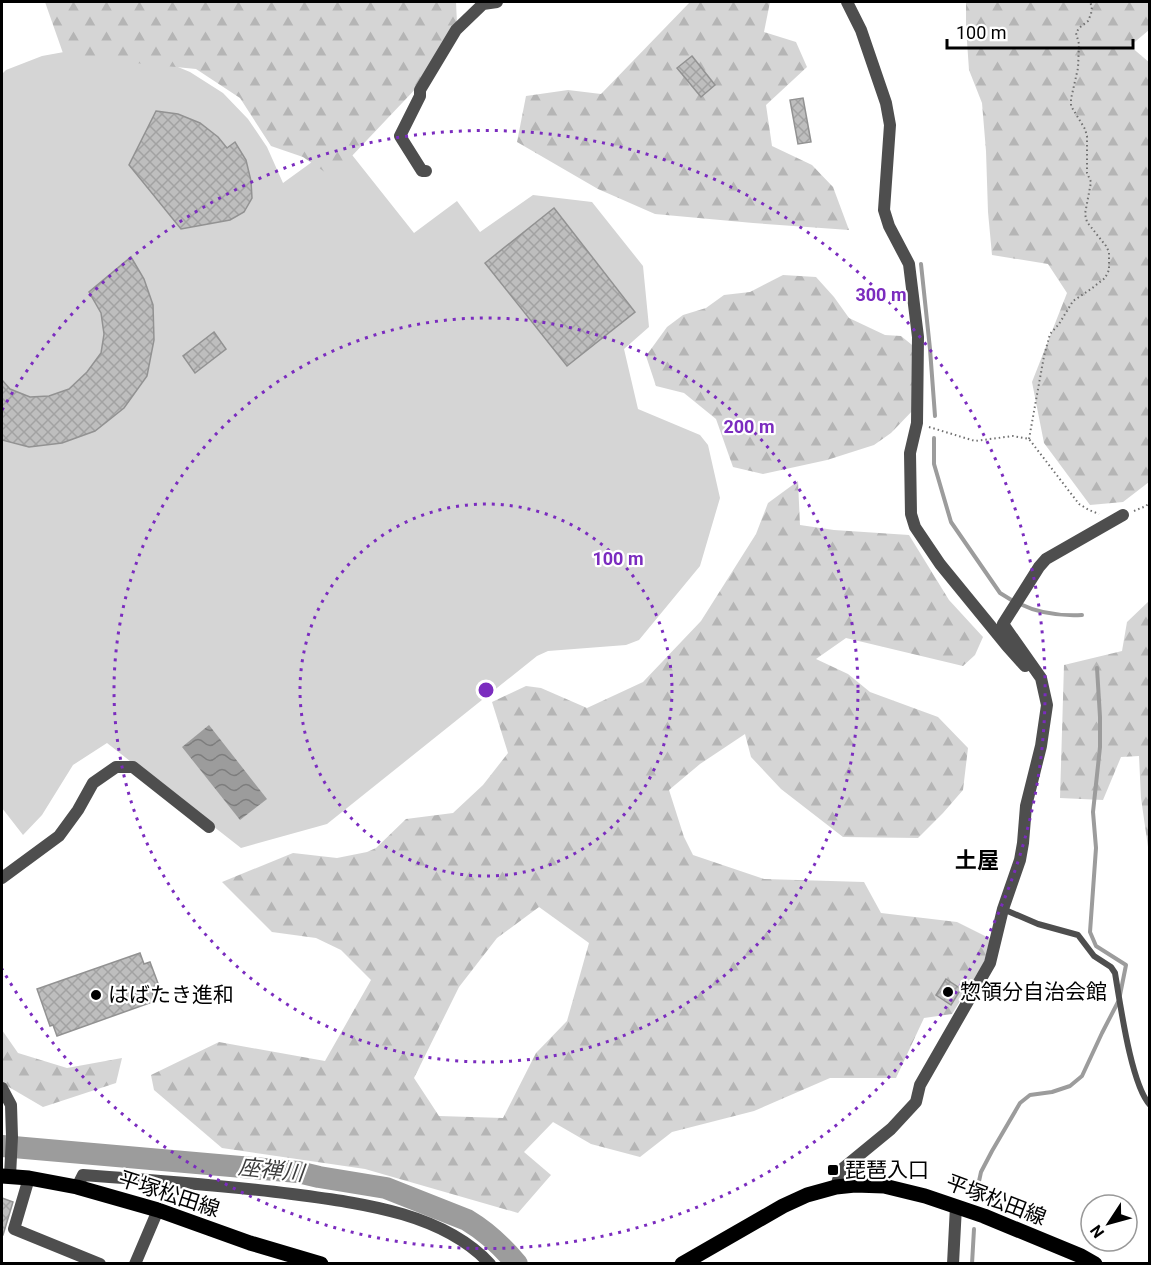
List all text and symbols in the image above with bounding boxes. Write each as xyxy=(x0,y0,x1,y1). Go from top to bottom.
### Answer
scale bar xyxy=(947,12,1133,50)
text: 100 m xyxy=(956,22,1007,43)
text: 300 m xyxy=(855,284,907,305)
text: 200 m xyxy=(723,416,775,437)
text: 100 m xyxy=(592,548,644,569)
centre of rings xyxy=(476,680,496,700)
district label: 土屋 xyxy=(955,848,999,873)
place label: 惣領分自治会館 xyxy=(960,980,1107,1004)
place label: はばたき進和 xyxy=(108,983,234,1007)
marker: 惣領分自治会館 xyxy=(941,985,955,999)
marker: はばたき進和 xyxy=(89,988,103,1002)
water label: 座禅川 xyxy=(237,1154,307,1186)
place label: 琵琶入口 xyxy=(845,1158,929,1182)
marker: 琵琶入口 xyxy=(826,1163,840,1177)
street label: 平塚松田線 xyxy=(115,1166,223,1222)
street label: 平塚松田線 xyxy=(943,1170,1049,1230)
north arrow xyxy=(1079,1193,1139,1253)
text: N xyxy=(1086,1221,1108,1242)

